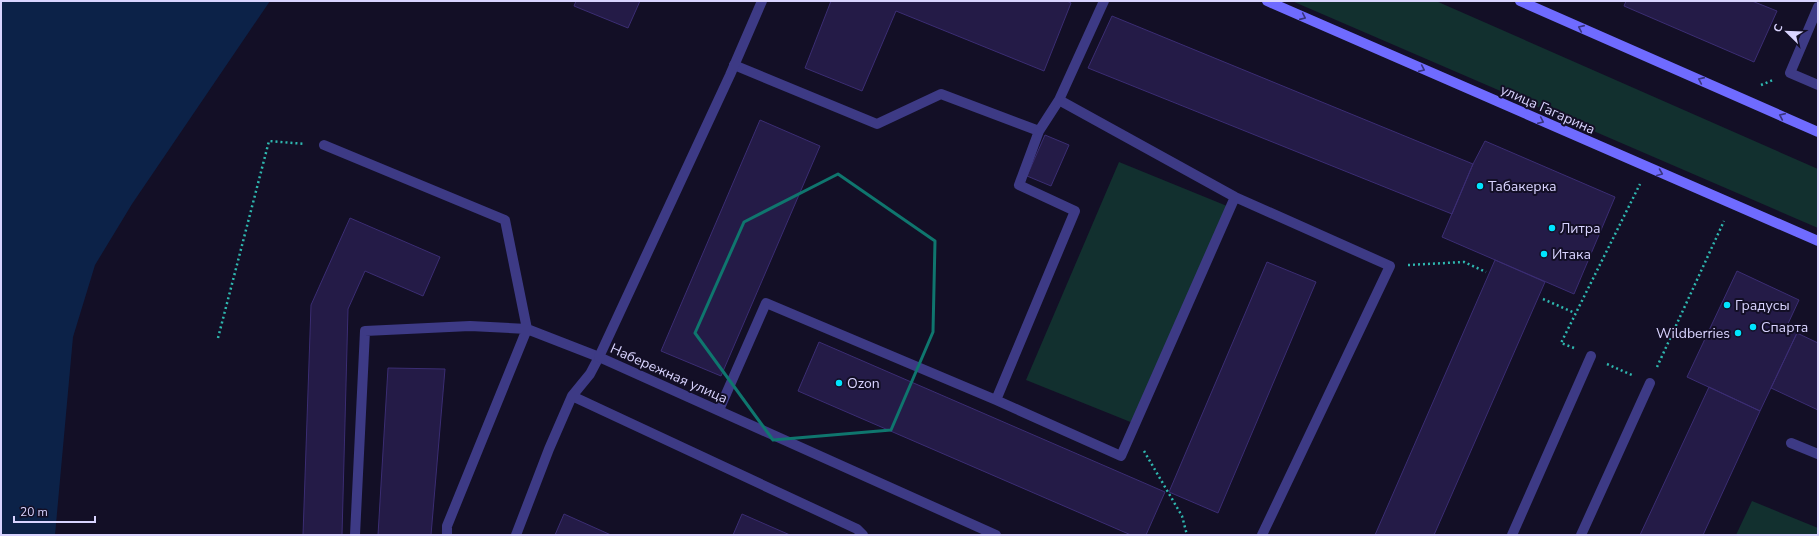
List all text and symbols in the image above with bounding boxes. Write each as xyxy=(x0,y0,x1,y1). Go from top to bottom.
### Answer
one-way arrow xyxy=(1299,12,1306,20)
north arrow xyxy=(1767,12,1807,52)
text: С xyxy=(1770,21,1787,35)
one-way arrow xyxy=(1578,25,1586,33)
one-way arrow xyxy=(1417,64,1425,72)
one-way arrow xyxy=(1697,77,1705,85)
street label: улица Гагарина xyxy=(1497,80,1598,139)
one-way arrow xyxy=(1779,113,1786,121)
one-way arrow xyxy=(1536,116,1544,124)
one-way arrow xyxy=(1657,168,1664,176)
place label: Табакерка xyxy=(1488,177,1557,196)
marker: Табакерка xyxy=(1475,181,1485,191)
place label: Литра xyxy=(1560,219,1601,238)
marker: Литра xyxy=(1547,223,1557,233)
place label: Итака xyxy=(1552,245,1591,264)
marker: Итака xyxy=(1539,249,1549,259)
place label: Градусы xyxy=(1735,296,1790,315)
marker: Градусы xyxy=(1722,300,1732,310)
place label: Спарта xyxy=(1761,318,1808,337)
marker: Спарта xyxy=(1748,322,1758,332)
place label: Wildberries xyxy=(1656,324,1730,343)
marker: Wildberries xyxy=(1733,328,1743,338)
street label: Набережная улица xyxy=(607,339,730,408)
place label: Ozon xyxy=(847,374,880,393)
marker: Ozon xyxy=(834,378,844,388)
scale bar xyxy=(14,498,95,524)
text: 20 m xyxy=(20,504,48,520)

